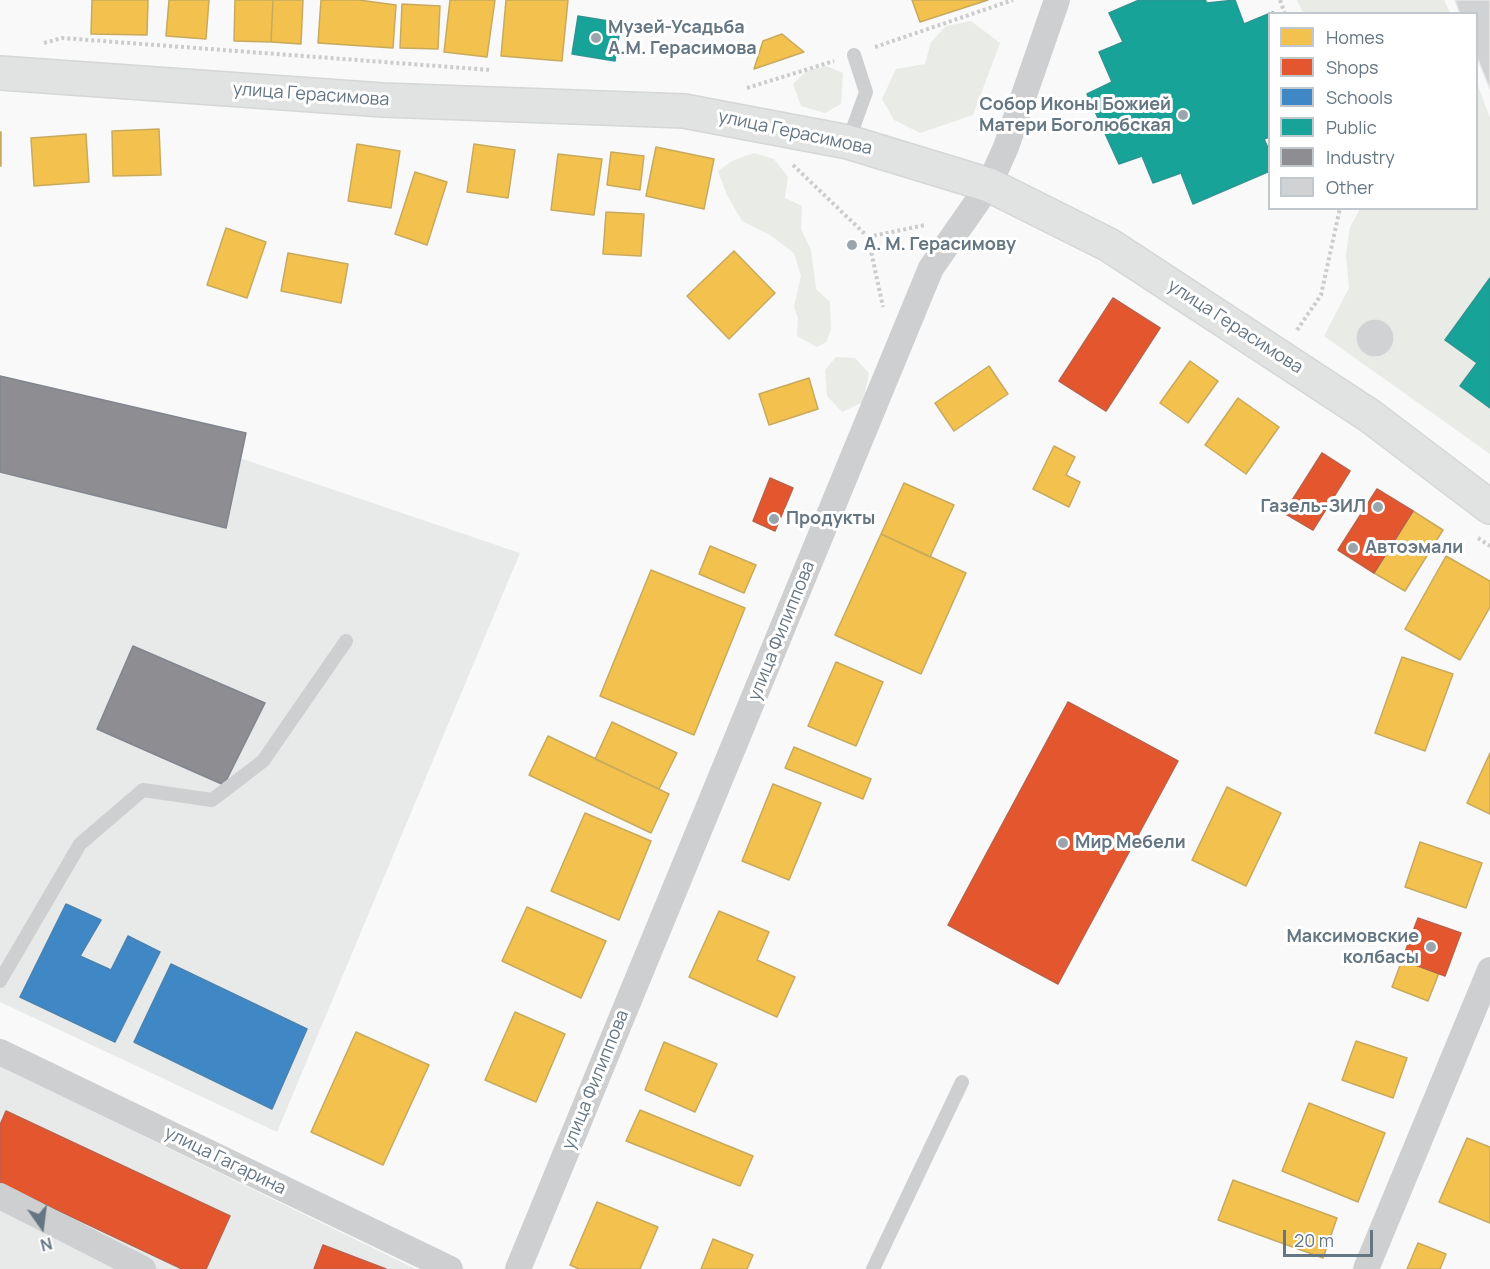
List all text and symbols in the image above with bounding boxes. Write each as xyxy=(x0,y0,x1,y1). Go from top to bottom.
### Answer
legend xyxy=(1268,12,1478,210)
place label: Музей-Усадьба А.М. Герасимова xyxy=(608,17,757,60)
text: Homes xyxy=(1326,25,1384,49)
marker: Музей-Усадьба А.М. Герасимова xyxy=(589,31,603,45)
text: Shops xyxy=(1326,55,1378,79)
street label: улица Герасимова xyxy=(232,79,390,111)
text: Schools xyxy=(1326,85,1393,109)
place label: Собор Иконы Божией Матери Боголюбская xyxy=(979,94,1171,136)
street label: улица Герасимова xyxy=(716,106,874,160)
marker: Собор Иконы Божией Матери Боголюбская xyxy=(1176,108,1190,122)
text: Public xyxy=(1326,115,1377,139)
text: Industry xyxy=(1326,145,1395,169)
text: Other xyxy=(1326,175,1374,199)
place label: А. М. Герасимову xyxy=(864,234,1016,256)
marker: А. М. Герасимову xyxy=(845,238,859,252)
street label: улица Герасимова xyxy=(1163,275,1307,379)
place label: Газель-ЗИЛ xyxy=(1261,496,1366,518)
marker: Газель-ЗИЛ xyxy=(1371,500,1385,514)
place label: Продукты xyxy=(786,508,875,530)
marker: Продукты xyxy=(767,512,781,526)
place label: Автоэмали xyxy=(1365,537,1463,559)
marker: Автоэмали xyxy=(1346,541,1360,555)
street label: улица Филиппова xyxy=(744,558,820,704)
place label: Мир Мебели xyxy=(1075,832,1186,854)
marker: Мир Мебели xyxy=(1056,836,1070,850)
place label: Максимовские колбасы xyxy=(1286,926,1419,968)
marker: Максимовские колбасы xyxy=(1424,940,1438,954)
street label: улица Филиппова xyxy=(558,1007,634,1153)
street label: улица Гагарина xyxy=(161,1122,289,1200)
north arrow xyxy=(12,1197,72,1257)
scale bar xyxy=(1286,1218,1376,1256)
text: 20 m xyxy=(1294,1228,1334,1252)
text: N xyxy=(38,1232,55,1257)

